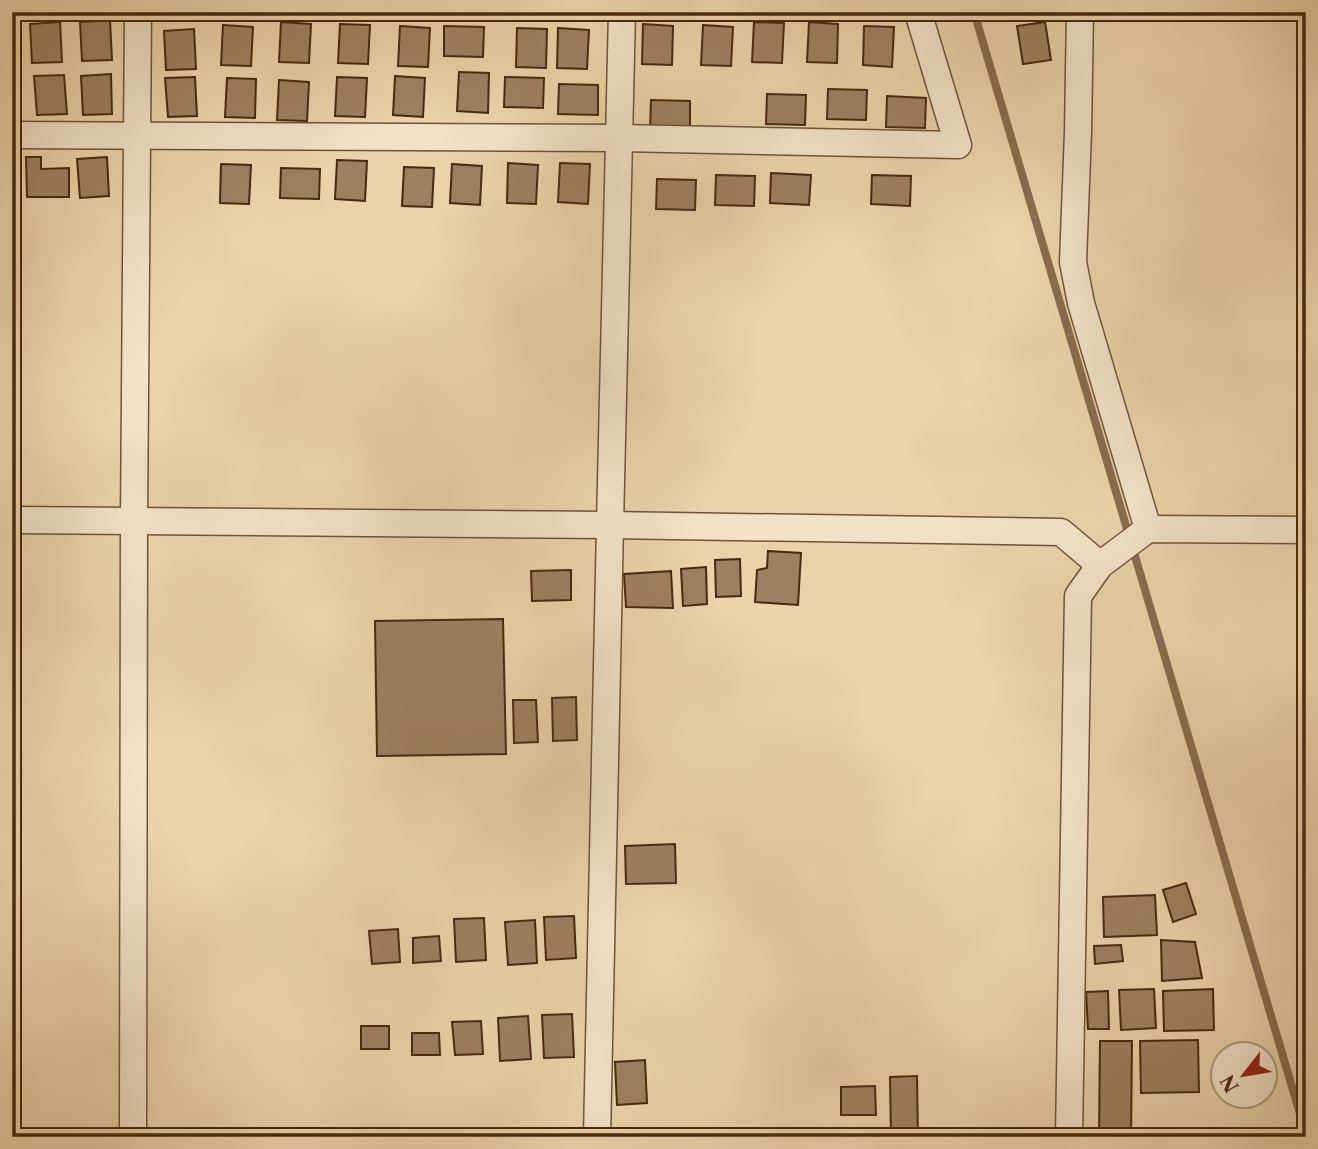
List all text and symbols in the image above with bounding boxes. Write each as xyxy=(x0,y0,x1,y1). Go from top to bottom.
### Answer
north arrow xyxy=(1210,1040,1280,1110)
text: N xyxy=(1216,1070,1244,1096)

